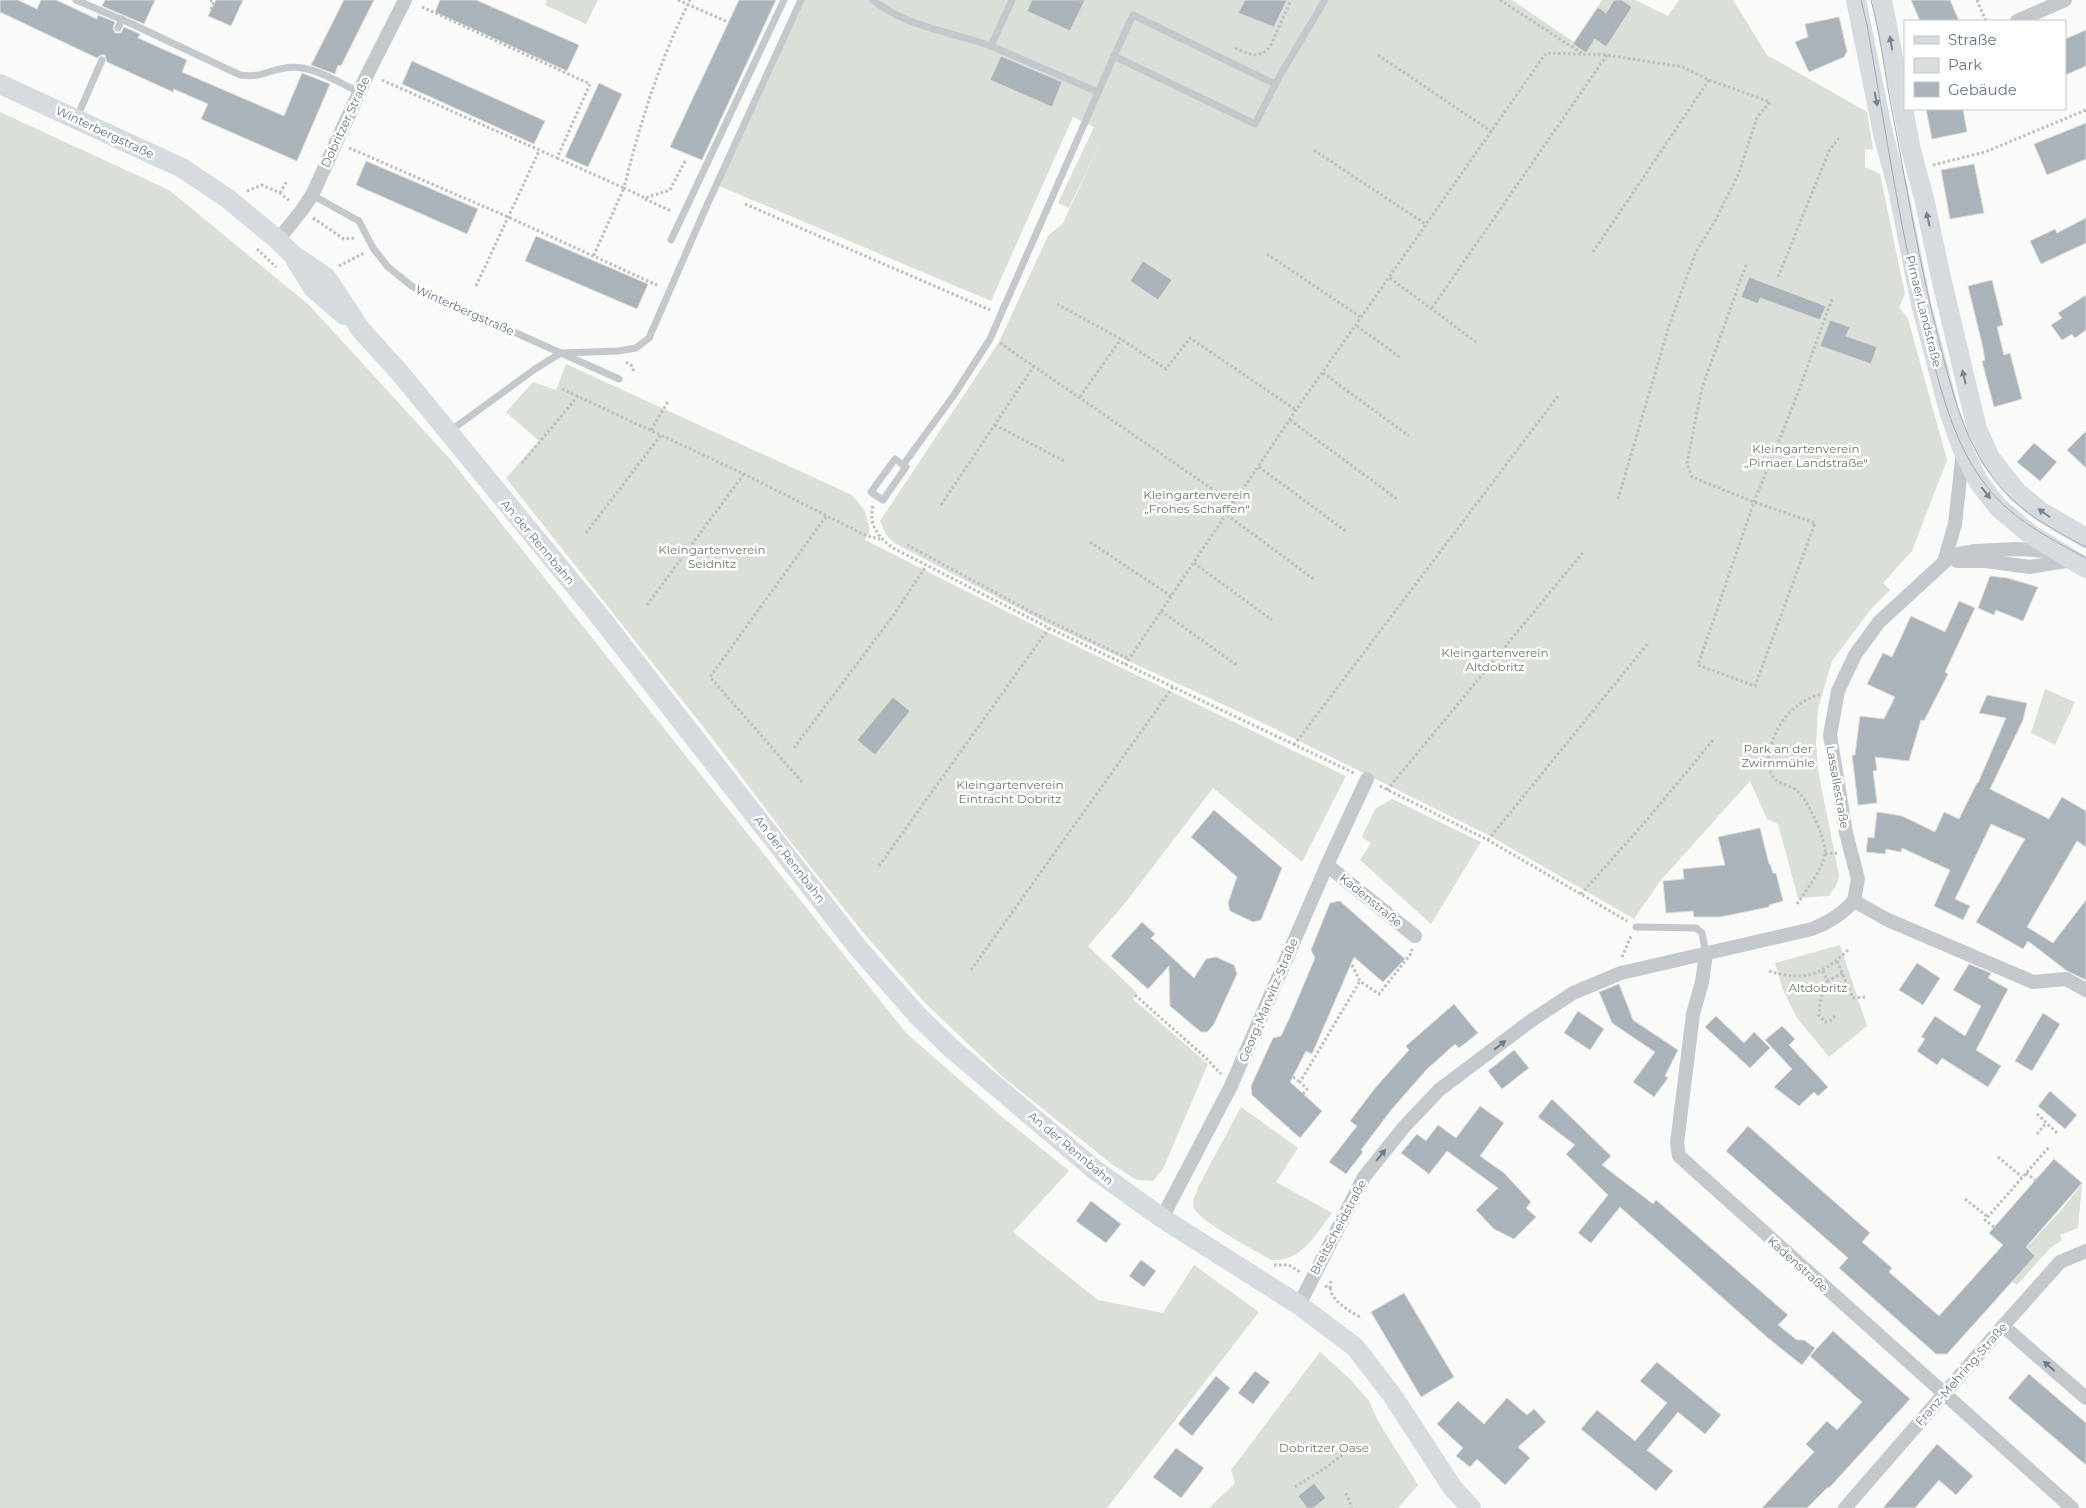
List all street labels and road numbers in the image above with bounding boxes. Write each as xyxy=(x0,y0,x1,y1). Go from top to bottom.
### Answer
street label: Dobritzer Straße xyxy=(317,74,373,170)
street label: Winterbergstraße xyxy=(53,103,157,161)
street label: Pirnaer Landstraße xyxy=(1903,254,1945,368)
street label: Winterbergstraße xyxy=(413,281,517,339)
street label: An der Rennbahn xyxy=(498,496,578,588)
street label: Lassallestraße xyxy=(1823,744,1853,830)
street label: An der Rennbahn xyxy=(751,812,829,906)
street label: Kadenstraße xyxy=(1337,870,1405,930)
street label: Georg-Marwitz-Straße xyxy=(1235,936,1301,1064)
street label: An der Rennbahn xyxy=(1025,1108,1117,1188)
street label: Breitscheidstraße xyxy=(1307,1177,1369,1277)
street label: Kadenstraße xyxy=(1765,1233,1831,1295)
street label: Franz-Mehring-Straße xyxy=(1912,1319,2010,1429)

